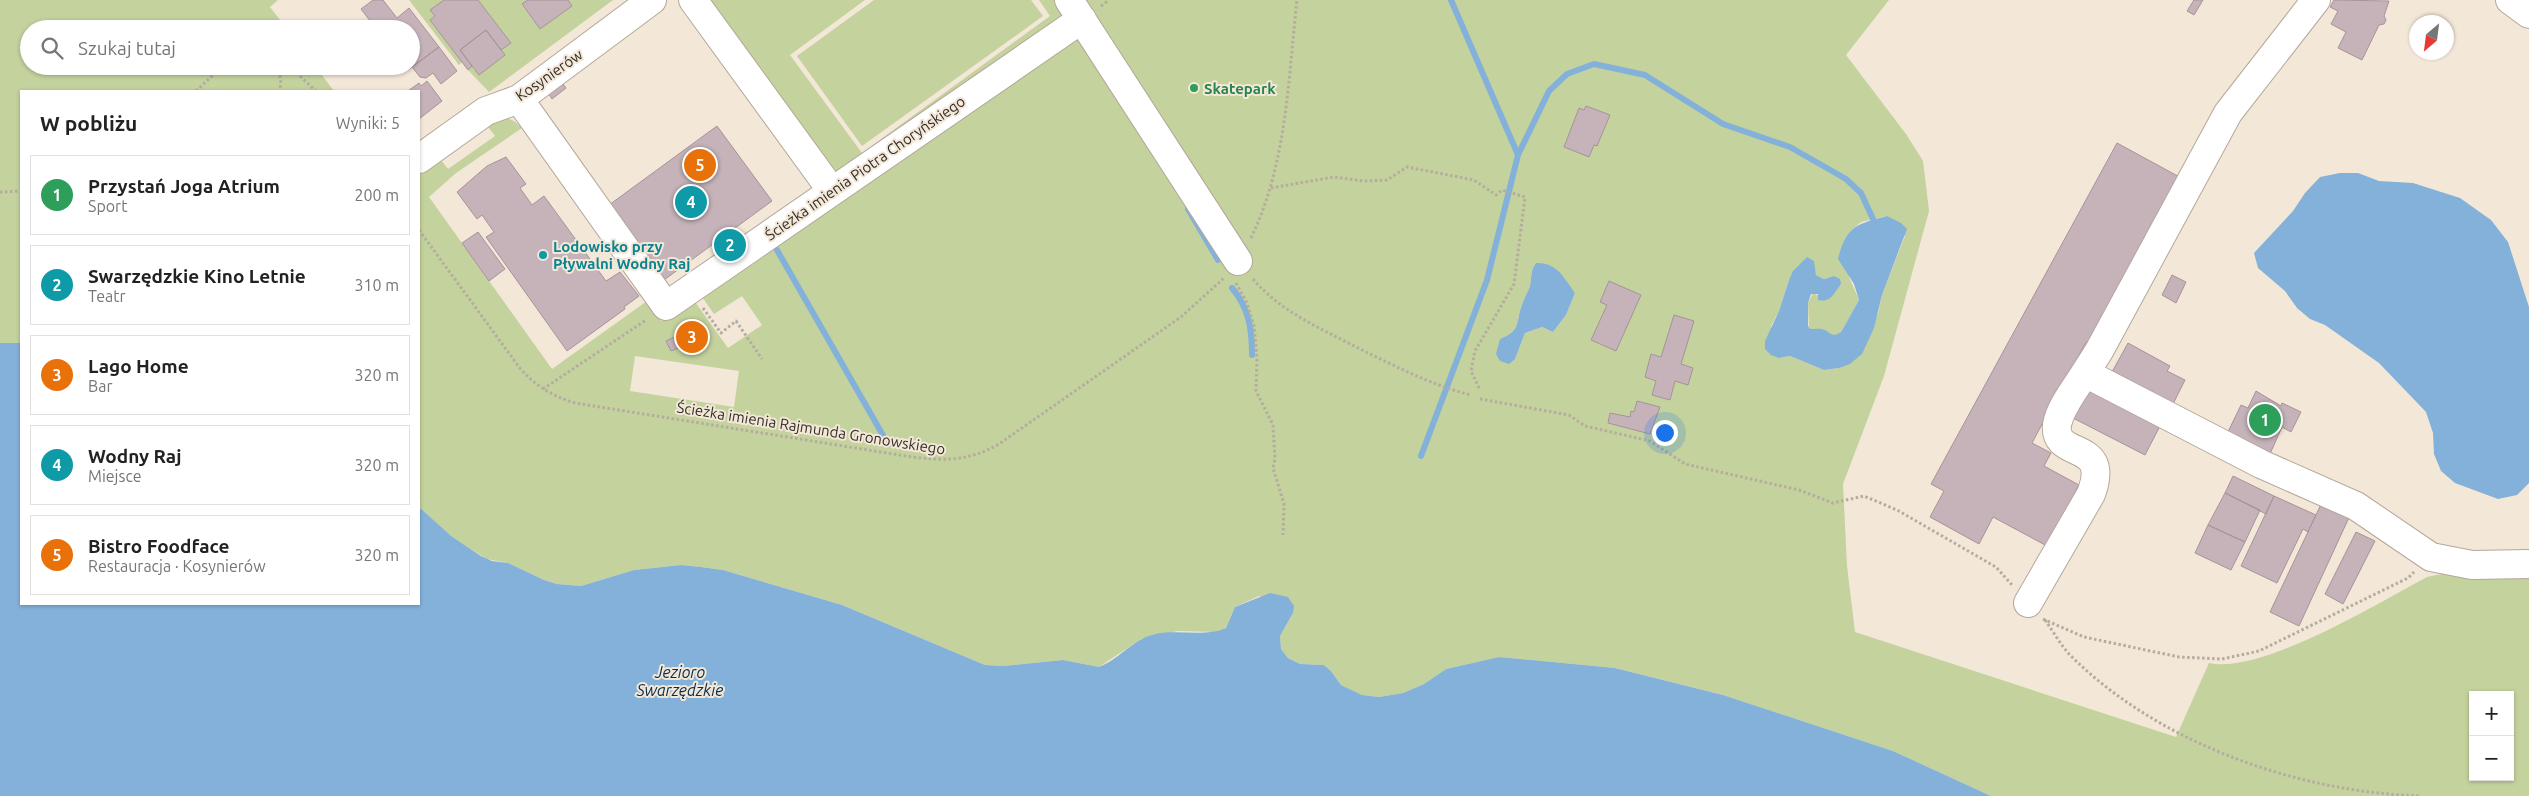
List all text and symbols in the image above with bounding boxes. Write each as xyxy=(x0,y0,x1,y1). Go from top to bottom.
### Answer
north arrow xyxy=(2409,15,2454,60)
search box xyxy=(20,20,420,75)
icon: search xyxy=(38,34,66,62)
text: Szukaj tutaj xyxy=(78,37,176,59)
street label: Kosynierów xyxy=(512,45,586,104)
place label: Skatepark xyxy=(1204,80,1276,97)
marker: Skatepark xyxy=(1188,82,1200,94)
street label: Ścieżka imienia Piotra Choryńskiego xyxy=(762,92,968,244)
text: W pobliżu xyxy=(40,111,137,135)
text: Wyniki: 5 xyxy=(336,114,400,132)
pin: 5 xyxy=(684,146,716,184)
text: Przystań Joga Atrium xyxy=(88,175,280,197)
pin: 4 xyxy=(675,183,707,221)
text: 1 xyxy=(52,186,62,204)
text: 200 m xyxy=(354,186,399,204)
text: Sport xyxy=(88,197,127,215)
pin: 2 xyxy=(714,226,746,264)
place label: Lodowisko przy Pływalni Wodny Raj xyxy=(553,238,690,272)
marker: Lodowisko przy Pływalni Wodny Raj xyxy=(537,249,549,261)
text: Swarzędzkie Kino Letnie xyxy=(88,265,306,287)
text: 2 xyxy=(52,276,62,294)
text: 310 m xyxy=(354,276,399,294)
text: Teatr xyxy=(88,287,126,305)
pin: 3 xyxy=(676,318,708,356)
text: Lago Home xyxy=(88,355,189,377)
text: 3 xyxy=(52,366,62,384)
text: 320 m xyxy=(354,366,399,384)
text: Bar xyxy=(88,377,112,395)
street label: Ścieżka imienia Rajmunda Gronowskiego xyxy=(676,398,946,458)
pin: 1 xyxy=(2249,401,2281,439)
your location xyxy=(1652,420,1678,446)
text: Wodny Raj xyxy=(88,445,182,467)
text: 4 xyxy=(52,456,62,474)
text: 320 m xyxy=(354,456,399,474)
text: Miejsce xyxy=(88,467,142,485)
text: Bistro Foodface xyxy=(88,535,229,557)
text: 5 xyxy=(52,546,62,564)
text: 320 m xyxy=(354,546,399,564)
text: Restauracja · Kosynierów xyxy=(88,557,266,575)
water label: Jezioro Swarzędzkie xyxy=(636,663,723,699)
map controls xyxy=(2469,691,2514,781)
button: + xyxy=(2469,691,2514,736)
button: − xyxy=(2469,736,2514,781)

